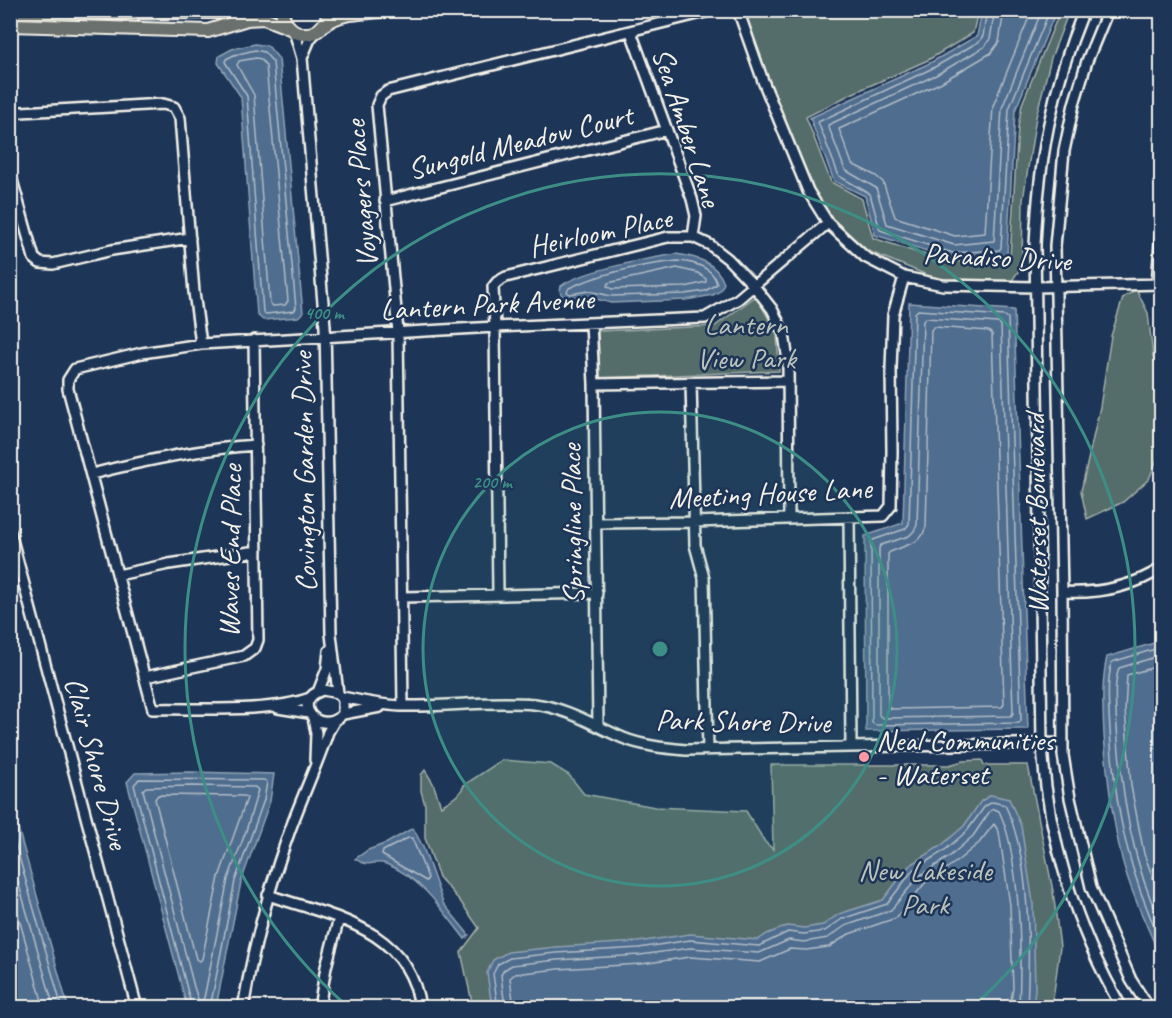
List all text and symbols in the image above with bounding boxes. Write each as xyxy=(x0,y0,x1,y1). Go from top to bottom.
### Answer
street label: Sea Amber Lane xyxy=(643,43,731,213)
street label: Sungold Meadow Court xyxy=(404,95,639,188)
street label: Voyagers Place xyxy=(335,116,386,269)
street label: Heirloom Place xyxy=(525,198,677,266)
street label: Paradiso Drive xyxy=(922,234,1074,280)
street label: Lantern Park Avenue xyxy=(379,279,597,329)
text: 400 m xyxy=(305,302,345,324)
park label: Lantern View Park xyxy=(696,305,798,377)
street label: Covington Garden Drive xyxy=(283,349,325,592)
street label: Waterset Boulevard xyxy=(1015,409,1057,614)
street label: Springline Place xyxy=(552,441,592,604)
street label: Waves End Place xyxy=(209,462,251,638)
street label: Meeting House Lane xyxy=(668,469,875,517)
text: 200 m xyxy=(473,471,513,493)
centre of rings xyxy=(650,639,670,659)
street label: Clair Shore Drive xyxy=(56,673,139,855)
street label: Park Shore Drive xyxy=(655,700,833,742)
place label: Neal Communities - Waterset xyxy=(876,721,1057,793)
marker: Neal Communities - Waterset xyxy=(857,750,871,764)
park label: New Lakeside Park xyxy=(858,851,994,923)

